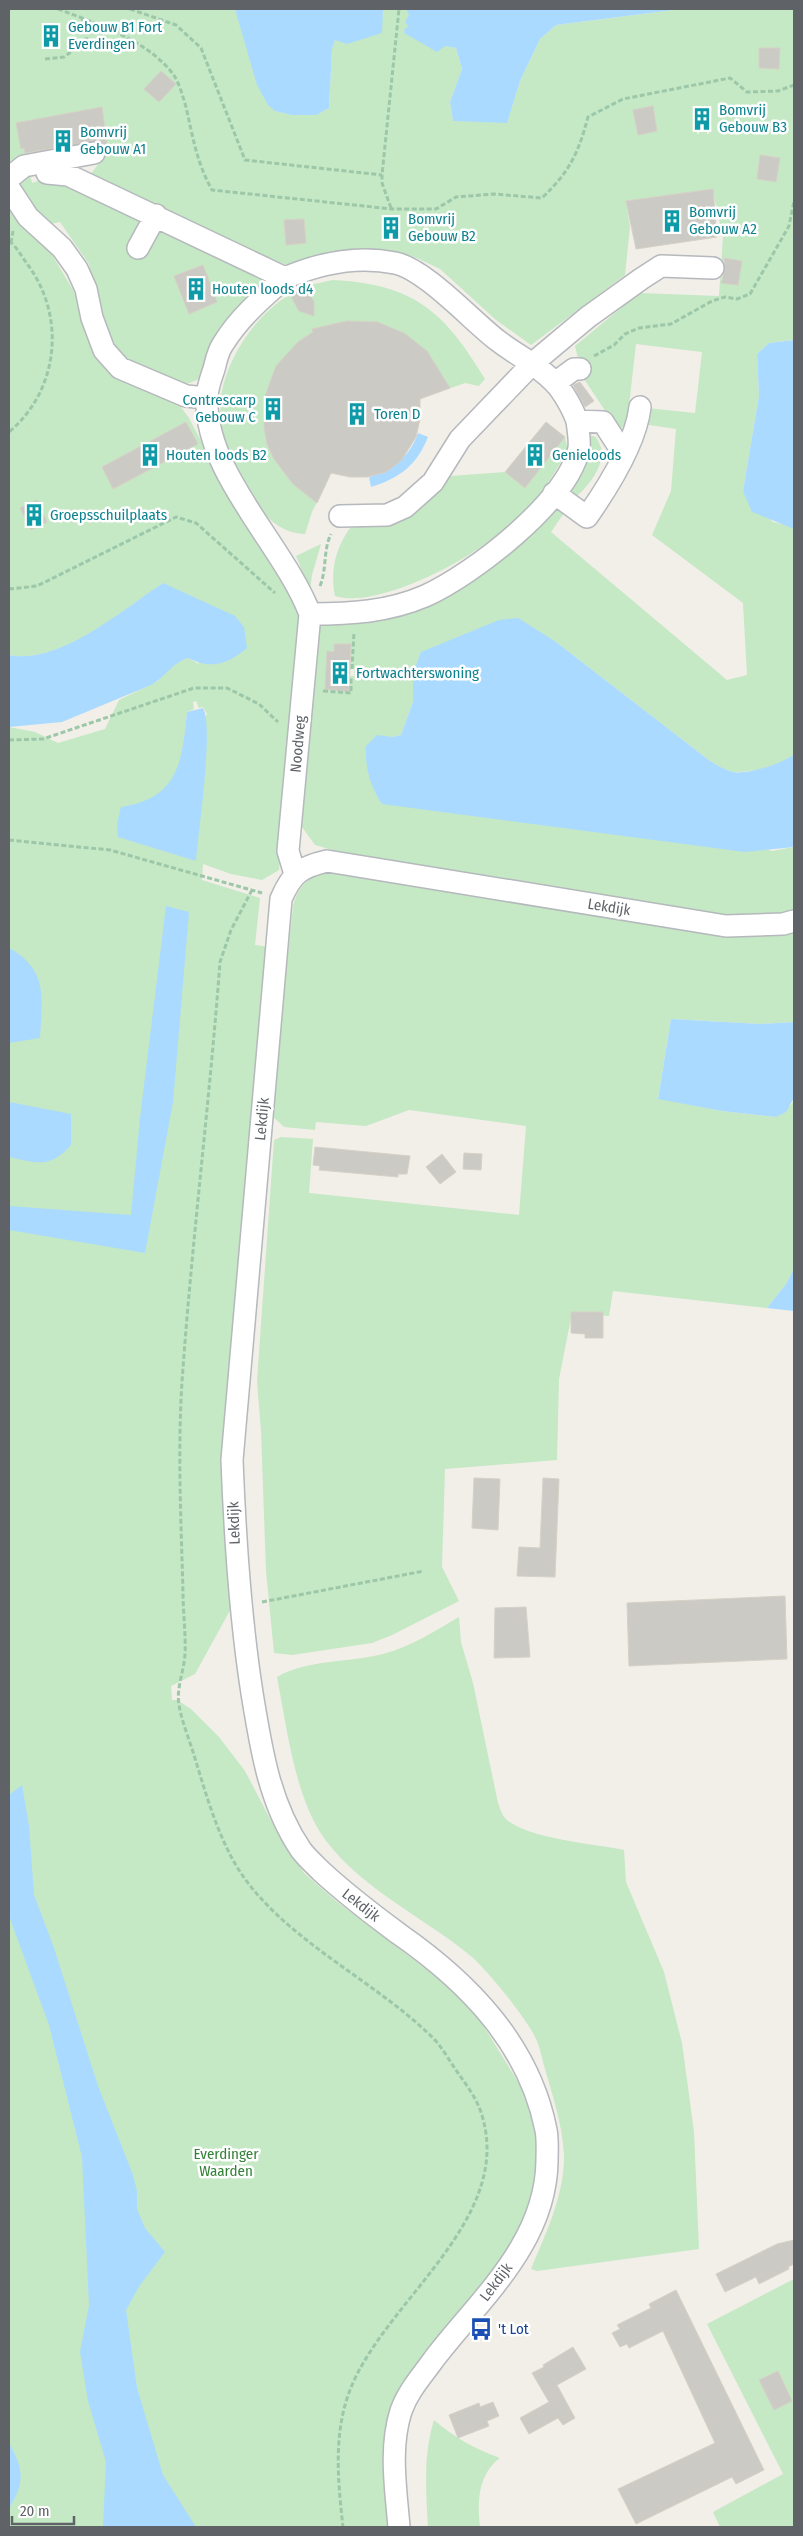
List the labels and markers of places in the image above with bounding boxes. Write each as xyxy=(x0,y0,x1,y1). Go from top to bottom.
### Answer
place label: Gebouw B1 Fort Everdingen xyxy=(68,18,162,53)
building icon: Gebouw B1 Fort Everdingen xyxy=(38,23,64,49)
place label: Bomvrij Gebouw B3 xyxy=(719,101,787,136)
building icon: Bomvrij Gebouw B3 xyxy=(689,106,715,132)
place label: Bomvrij Gebouw A1 xyxy=(80,123,146,158)
building icon: Bomvrij Gebouw A1 xyxy=(50,128,76,154)
place label: Bomvrij Gebouw A2 xyxy=(689,203,757,238)
building icon: Bomvrij Gebouw A2 xyxy=(659,208,685,234)
place label: Bomvrij Gebouw B2 xyxy=(408,210,476,245)
building icon: Bomvrij Gebouw B2 xyxy=(378,215,404,241)
building icon: Houten loods d4 xyxy=(183,276,209,302)
place label: Houten loods d4 xyxy=(212,280,313,298)
place label: Contrescarp Gebouw C xyxy=(183,391,256,426)
building icon: Contrescarp Gebouw C xyxy=(260,396,286,422)
building icon: Toren D xyxy=(344,401,370,427)
place label: Toren D xyxy=(374,405,420,423)
building icon: Houten loods B2 xyxy=(137,442,163,468)
building icon: Genieloods xyxy=(522,442,548,468)
place label: Houten loods B2 xyxy=(166,446,267,464)
place label: Genieloods xyxy=(552,446,621,464)
building icon: Groepsschuilplaats xyxy=(21,502,47,528)
place label: Groepsschuilplaats xyxy=(50,506,167,524)
building icon: Fortwachterswoning xyxy=(327,660,353,686)
place label: Fortwachterswoning xyxy=(356,664,479,682)
bus stop icon: 't Lot xyxy=(468,2316,494,2342)
place label: 't Lot xyxy=(498,2320,529,2338)

